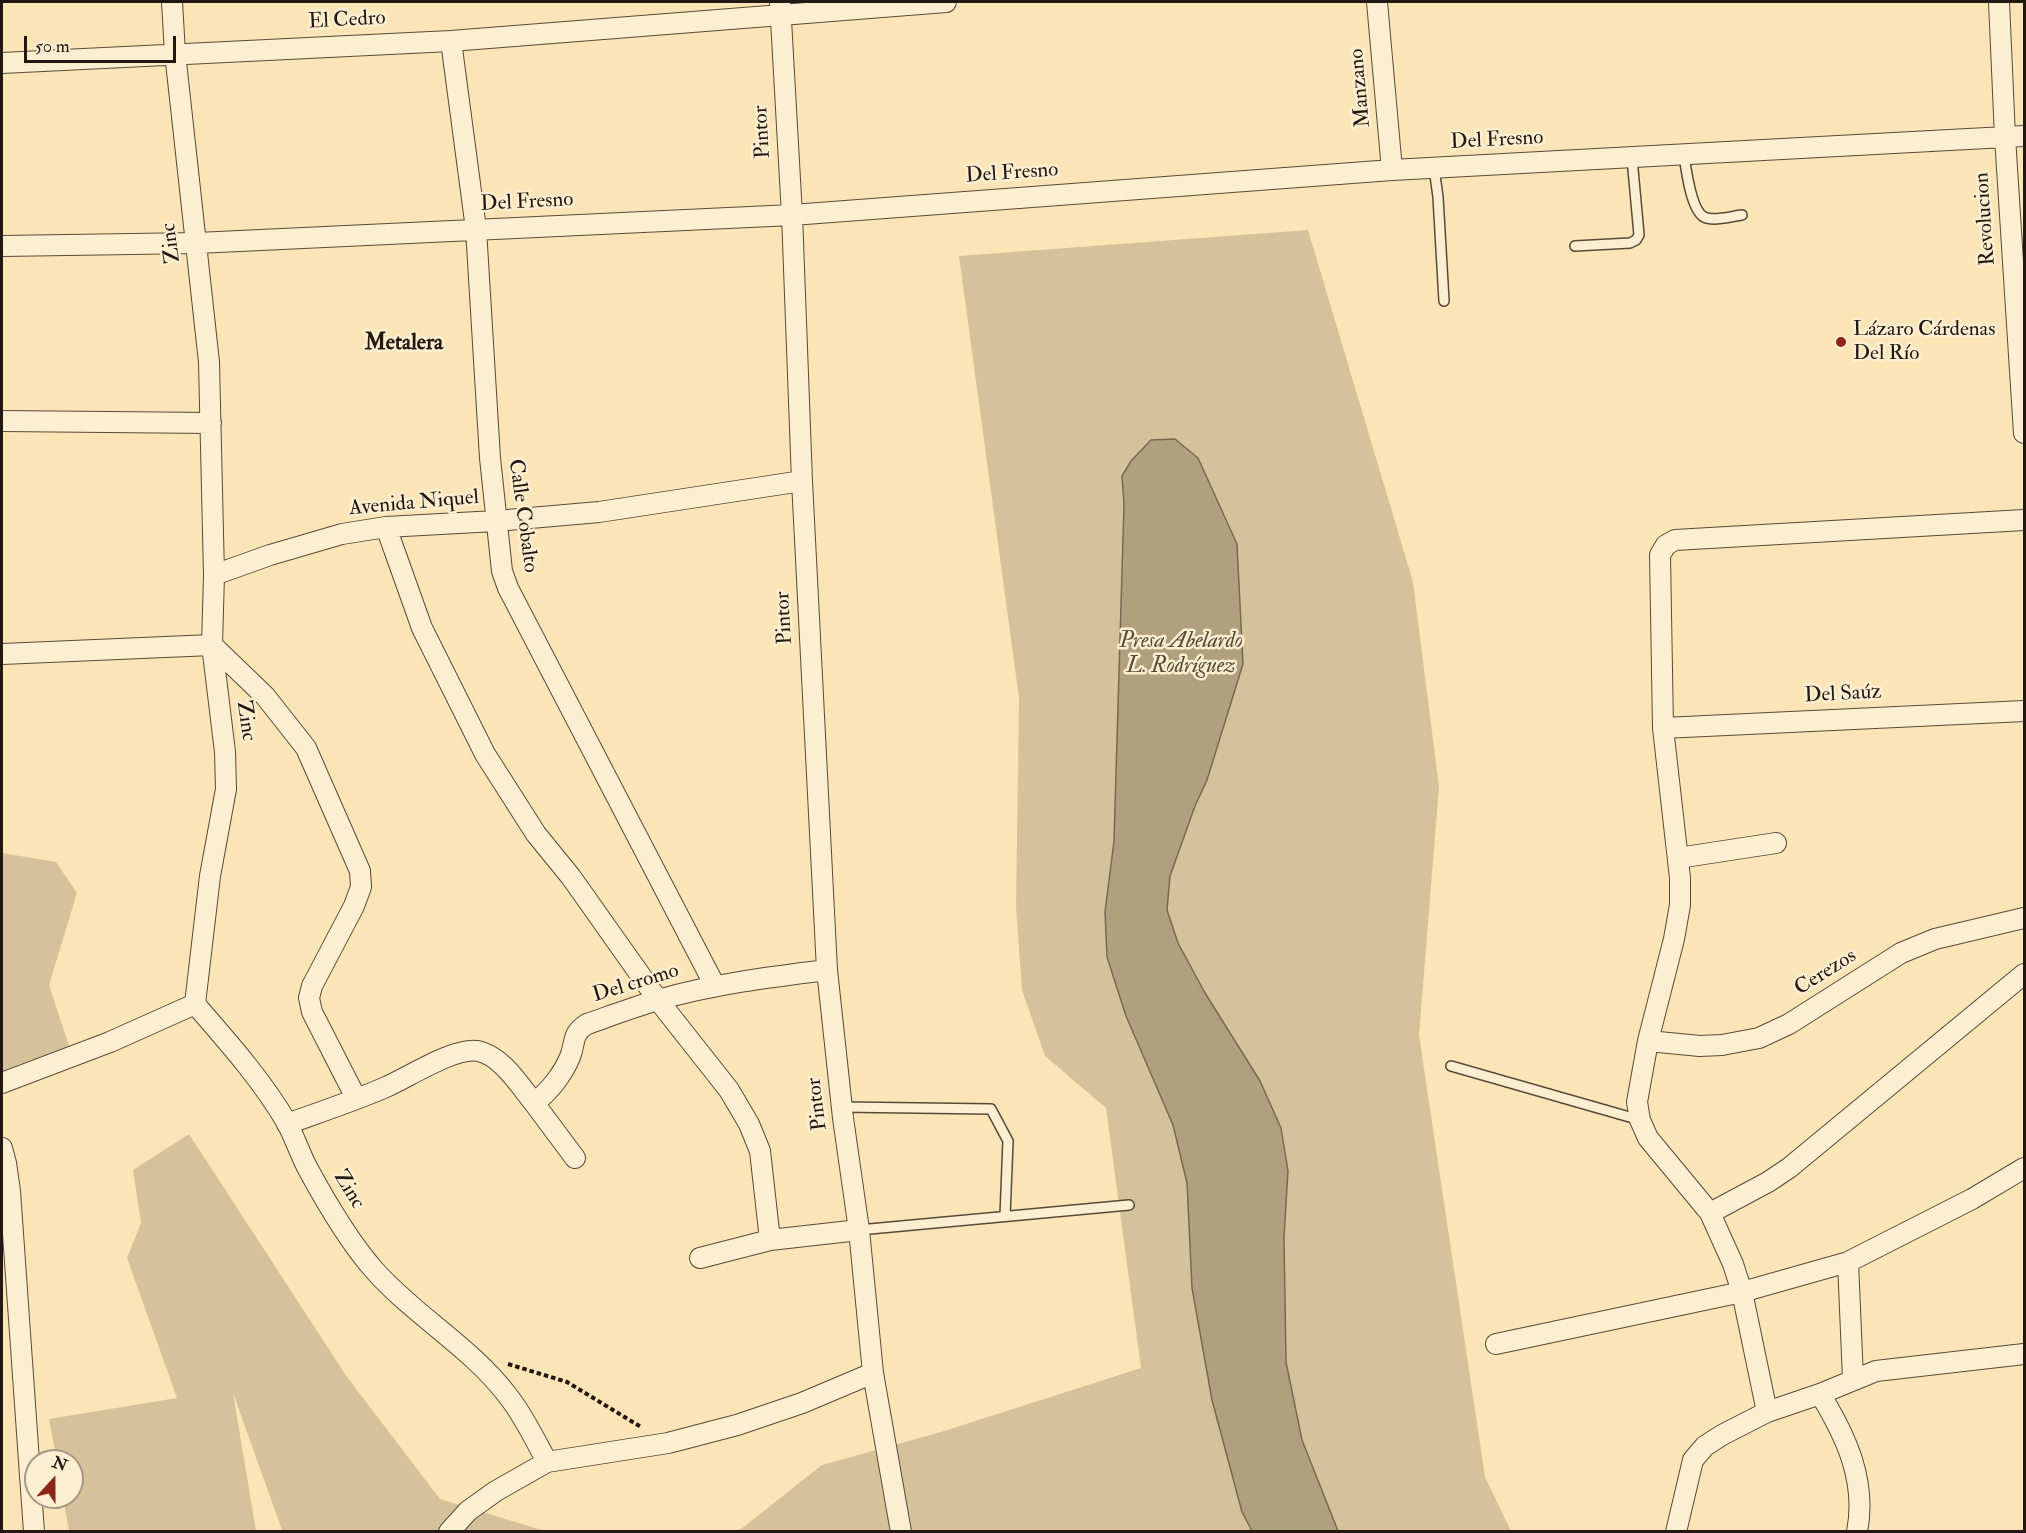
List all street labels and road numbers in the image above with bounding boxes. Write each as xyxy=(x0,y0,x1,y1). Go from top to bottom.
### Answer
street label: El Cedro xyxy=(308,6,386,36)
street label: Manzano xyxy=(1345,47,1377,129)
street label: Pintor xyxy=(749,105,777,159)
street label: Del Fresno xyxy=(1450,126,1544,156)
street label: Del Fresno xyxy=(965,158,1059,190)
street label: Revolucion xyxy=(1970,171,2002,267)
street label: Del Fresno xyxy=(480,188,574,218)
street label: Zinc xyxy=(157,221,187,265)
street label: Calle Cobalto xyxy=(502,458,542,574)
street label: Avenida Niquel xyxy=(348,486,480,522)
street label: Pintor xyxy=(771,591,799,645)
street label: Del Saúz xyxy=(1804,680,1882,710)
street label: Zinc xyxy=(230,699,260,743)
street label: Cerezos xyxy=(1790,944,1862,1002)
street label: Del cromo xyxy=(590,959,682,1009)
street label: Pintor xyxy=(802,1076,834,1132)
street label: Zinc xyxy=(327,1166,369,1214)

